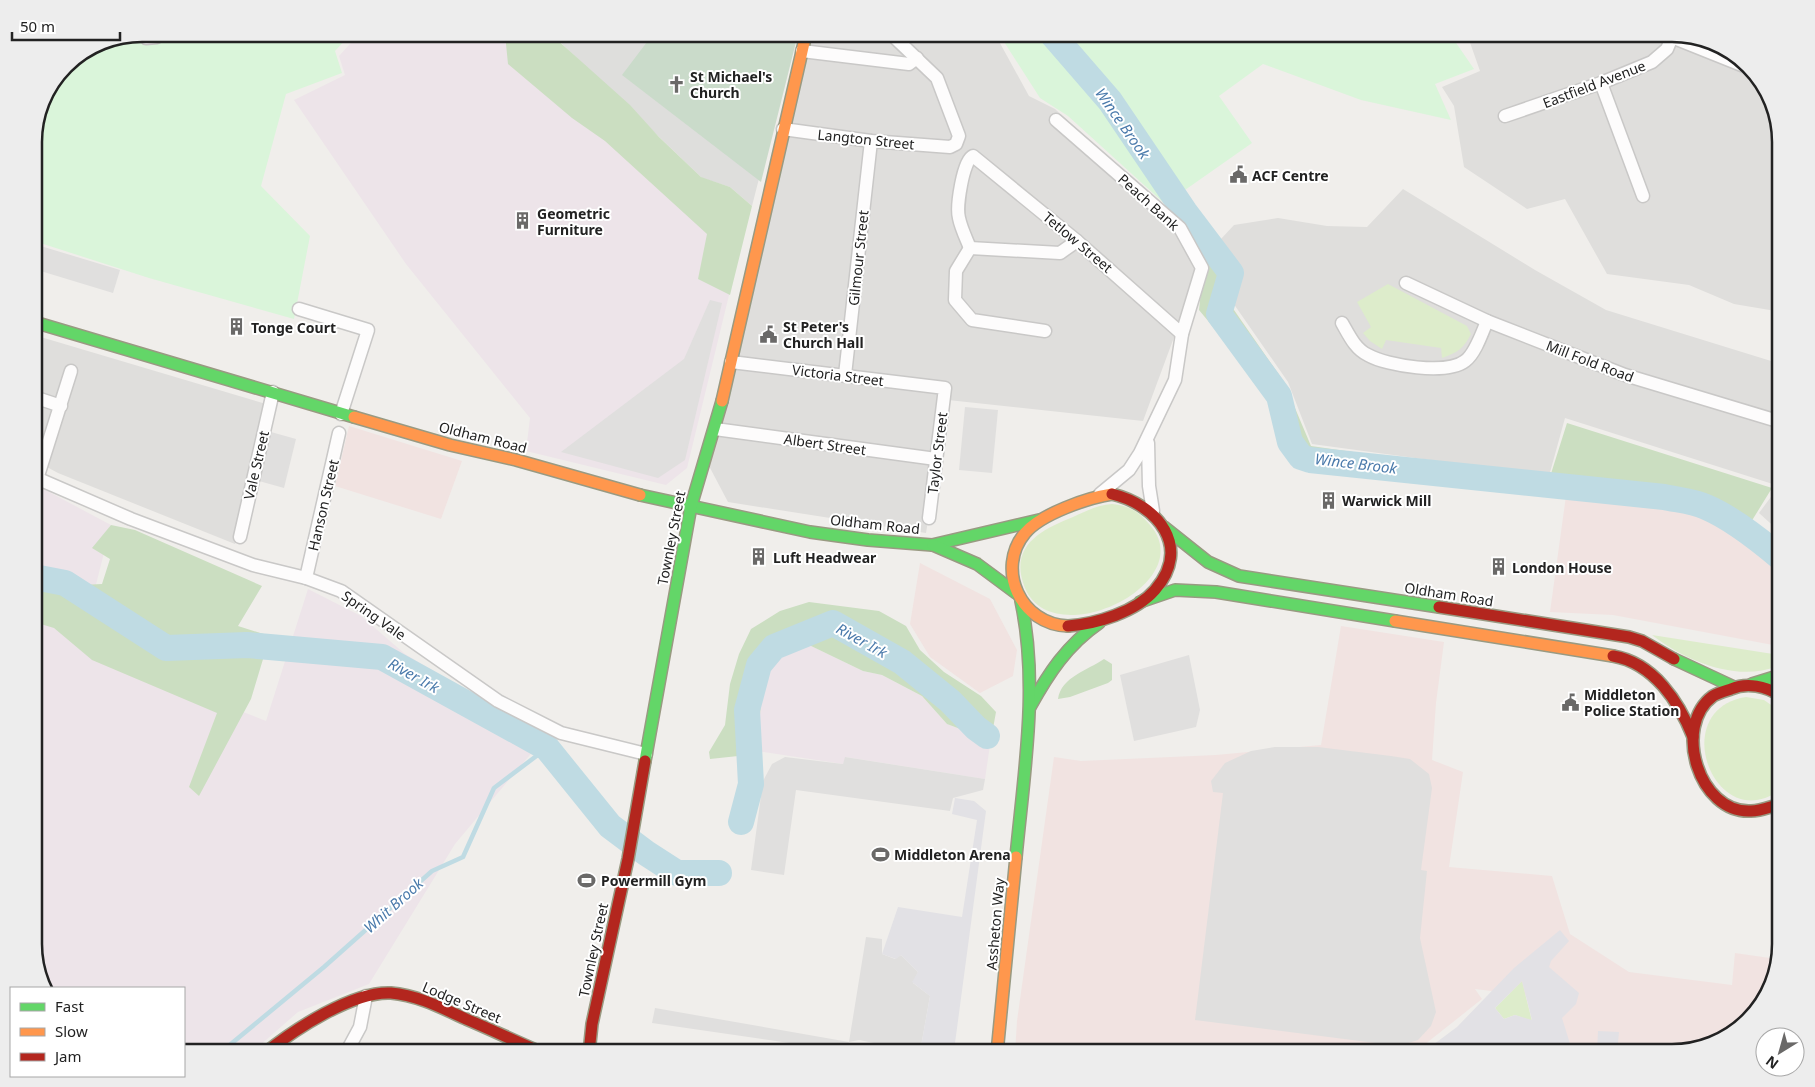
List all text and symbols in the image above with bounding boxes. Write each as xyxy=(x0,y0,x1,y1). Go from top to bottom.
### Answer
scale bar xyxy=(12,10,120,42)
text: 50 m xyxy=(20,16,55,36)
street label: Eastfield Avenue xyxy=(1540,56,1648,112)
place label: St Michael's Church xyxy=(690,67,772,102)
church icon: St Michael's Church xyxy=(666,74,686,94)
water label: Wince Brook xyxy=(1091,83,1155,163)
street label: Langton Street xyxy=(817,124,915,154)
public building icon: ACF Centre xyxy=(1228,165,1248,185)
place label: ACF Centre xyxy=(1252,166,1329,185)
street label: Peach Bank xyxy=(1114,169,1184,235)
place label: Geometric Furniture xyxy=(537,204,610,239)
street label: Tetlow Street xyxy=(1039,207,1117,277)
street label: Gilmour Street xyxy=(844,209,872,307)
building icon: Geometric Furniture xyxy=(513,211,533,231)
building icon: Tonge Court xyxy=(227,317,247,337)
place label: St Peter's Church Hall xyxy=(783,317,864,352)
place label: Tonge Court xyxy=(251,318,336,337)
public building icon: St Peter's Church Hall xyxy=(759,324,779,344)
street label: Mill Fold Road xyxy=(1543,336,1637,386)
street label: Victoria Street xyxy=(791,360,885,390)
street label: Taylor Street xyxy=(923,411,951,495)
street label: Oldham Road xyxy=(437,417,529,457)
street label: Vale Street xyxy=(239,429,273,501)
street label: Albert Street xyxy=(783,429,867,459)
water label: Wince Brook xyxy=(1314,448,1399,478)
street label: Hanson Street xyxy=(303,457,343,553)
street label: Townley Street xyxy=(653,489,689,587)
building icon: Warwick Mill xyxy=(1318,490,1338,510)
place label: Warwick Mill xyxy=(1342,491,1431,510)
street label: Oldham Road xyxy=(829,510,921,538)
building icon: Luft Headwear xyxy=(749,547,769,567)
place label: Luft Headwear xyxy=(773,548,877,567)
building icon: London House xyxy=(1488,557,1508,577)
place label: London House xyxy=(1512,558,1612,577)
street label: Oldham Road xyxy=(1403,578,1495,610)
street label: Spring Vale xyxy=(338,586,410,644)
water label: River Irk xyxy=(833,618,891,662)
water label: River Irk xyxy=(385,653,443,697)
place label: Middleton Police Station xyxy=(1584,685,1679,720)
public building icon: Middleton Police Station xyxy=(1560,692,1580,712)
sports icon: Middleton Arena xyxy=(870,844,890,864)
place label: Middleton Arena xyxy=(894,845,1011,864)
sports icon: Powermill Gym xyxy=(577,870,597,890)
place label: Powermill Gym xyxy=(601,871,706,890)
water label: Whit Brook xyxy=(359,873,427,937)
street label: Assheton Way xyxy=(982,876,1009,971)
street label: Townley Street xyxy=(574,901,612,999)
street label: Lodge Street xyxy=(420,977,504,1027)
legend xyxy=(10,987,185,1077)
text: Fast xyxy=(55,996,84,1016)
text: Slow xyxy=(55,1021,88,1041)
north arrow xyxy=(1755,1027,1805,1077)
text: Jam xyxy=(53,1046,82,1066)
text: N xyxy=(1762,1052,1782,1074)

